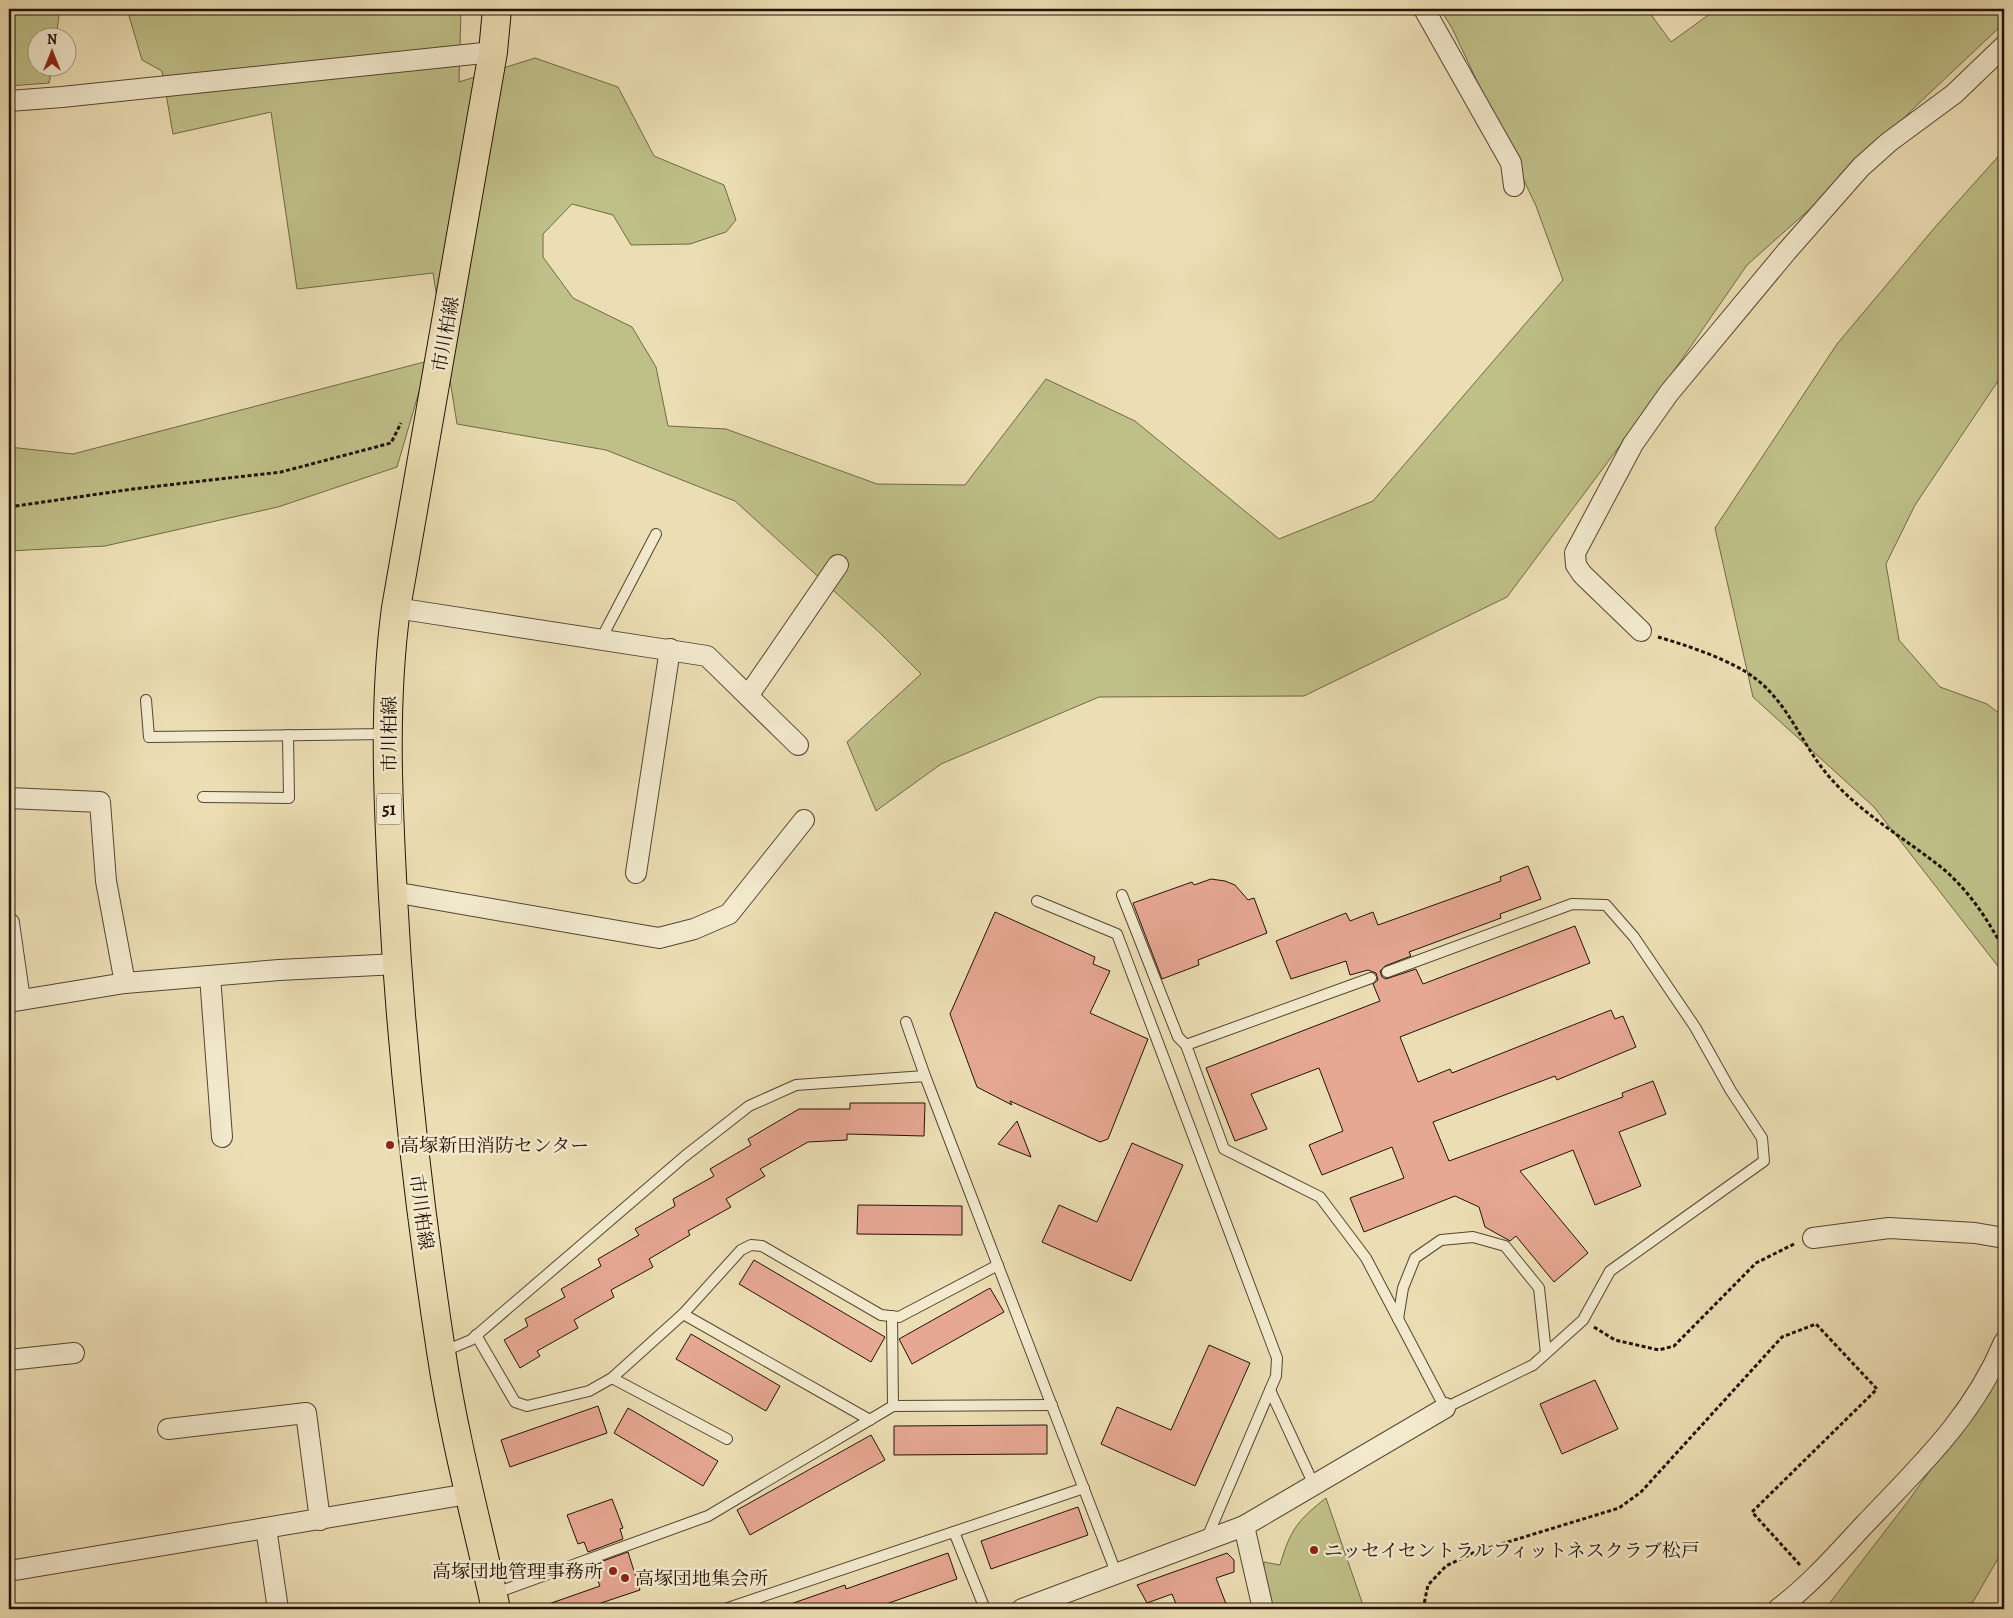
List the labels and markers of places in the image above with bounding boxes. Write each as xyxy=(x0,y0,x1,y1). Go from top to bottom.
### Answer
place label: 高塚新田消防センター xyxy=(400,1133,589,1159)
marker: 高塚新田消防センター xyxy=(384,1139,396,1151)
place label: ニッセイセントラルフィットネスクラブ松戸 xyxy=(1324,1538,1700,1564)
marker: ニッセイセントラルフィットネスクラブ松戸 xyxy=(1308,1544,1320,1556)
place label: 高塚団地管理事務所 xyxy=(432,1559,603,1585)
marker: 高塚団地管理事務所 xyxy=(607,1565,619,1577)
place label: 高塚団地集会所 xyxy=(635,1566,768,1592)
marker: 高塚団地集会所 xyxy=(619,1572,631,1584)

